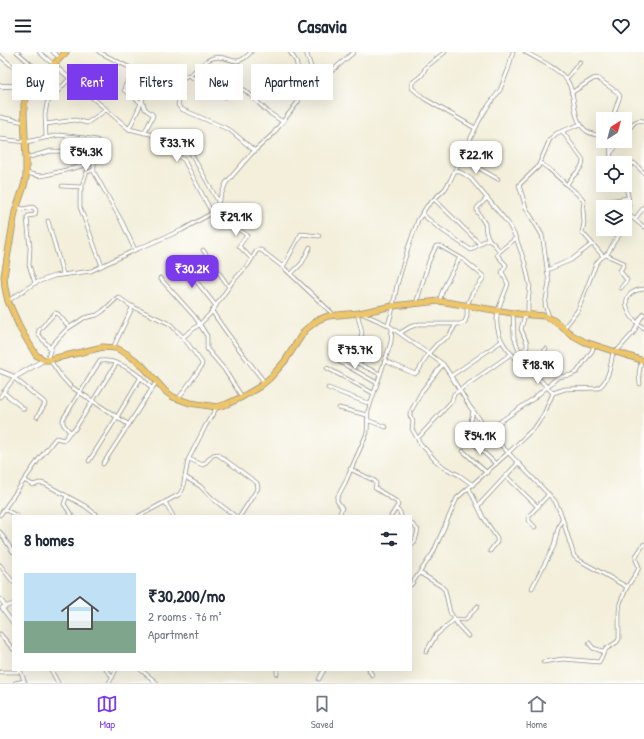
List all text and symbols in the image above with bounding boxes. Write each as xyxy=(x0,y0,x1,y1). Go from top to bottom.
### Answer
text: Casavia xyxy=(297,14,347,39)
icon: menu xyxy=(12,15,34,37)
icon: heart xyxy=(610,15,632,37)
chip: Buy xyxy=(12,64,59,100)
chip: Rent xyxy=(67,64,118,100)
chip: Filters xyxy=(126,64,187,100)
chip: New xyxy=(195,64,243,100)
chip: Apartment xyxy=(251,64,333,100)
north arrow xyxy=(596,112,632,148)
map controls xyxy=(596,112,632,236)
pin: ₹33.7K xyxy=(144,129,210,163)
text: ₹33.7K xyxy=(159,133,195,151)
pin: ₹54.3K xyxy=(53,138,119,172)
pin: ₹22.1K xyxy=(443,141,509,175)
text: ₹54.3K xyxy=(69,142,103,160)
text: ₹22.1K xyxy=(459,145,493,163)
button: locate xyxy=(596,156,632,192)
button: layers xyxy=(596,200,632,236)
pin: ₹29.1K xyxy=(203,203,269,237)
text: ₹29.1K xyxy=(220,207,252,225)
pin: ₹30.2K xyxy=(159,255,225,289)
text: ₹30.2K xyxy=(175,259,209,277)
pin: ₹75.7K xyxy=(322,336,388,370)
text: ₹75.7K xyxy=(337,340,373,358)
pin: ₹18.9K xyxy=(505,351,571,385)
text: ₹18.9K xyxy=(522,355,554,373)
pin: ₹54.1K xyxy=(447,422,513,456)
text: ₹54.1K xyxy=(464,426,496,444)
text: 8 homes xyxy=(24,528,74,551)
icon: filters xyxy=(378,528,400,550)
text: ₹30,200/mo xyxy=(148,584,225,607)
icon: home xyxy=(56,589,104,637)
text: 2 rooms · 76 m² xyxy=(148,607,221,625)
text: Apartment xyxy=(148,625,199,643)
tab: Map xyxy=(96,693,118,731)
tab: Saved xyxy=(311,693,333,731)
tab: Home xyxy=(526,693,548,731)

